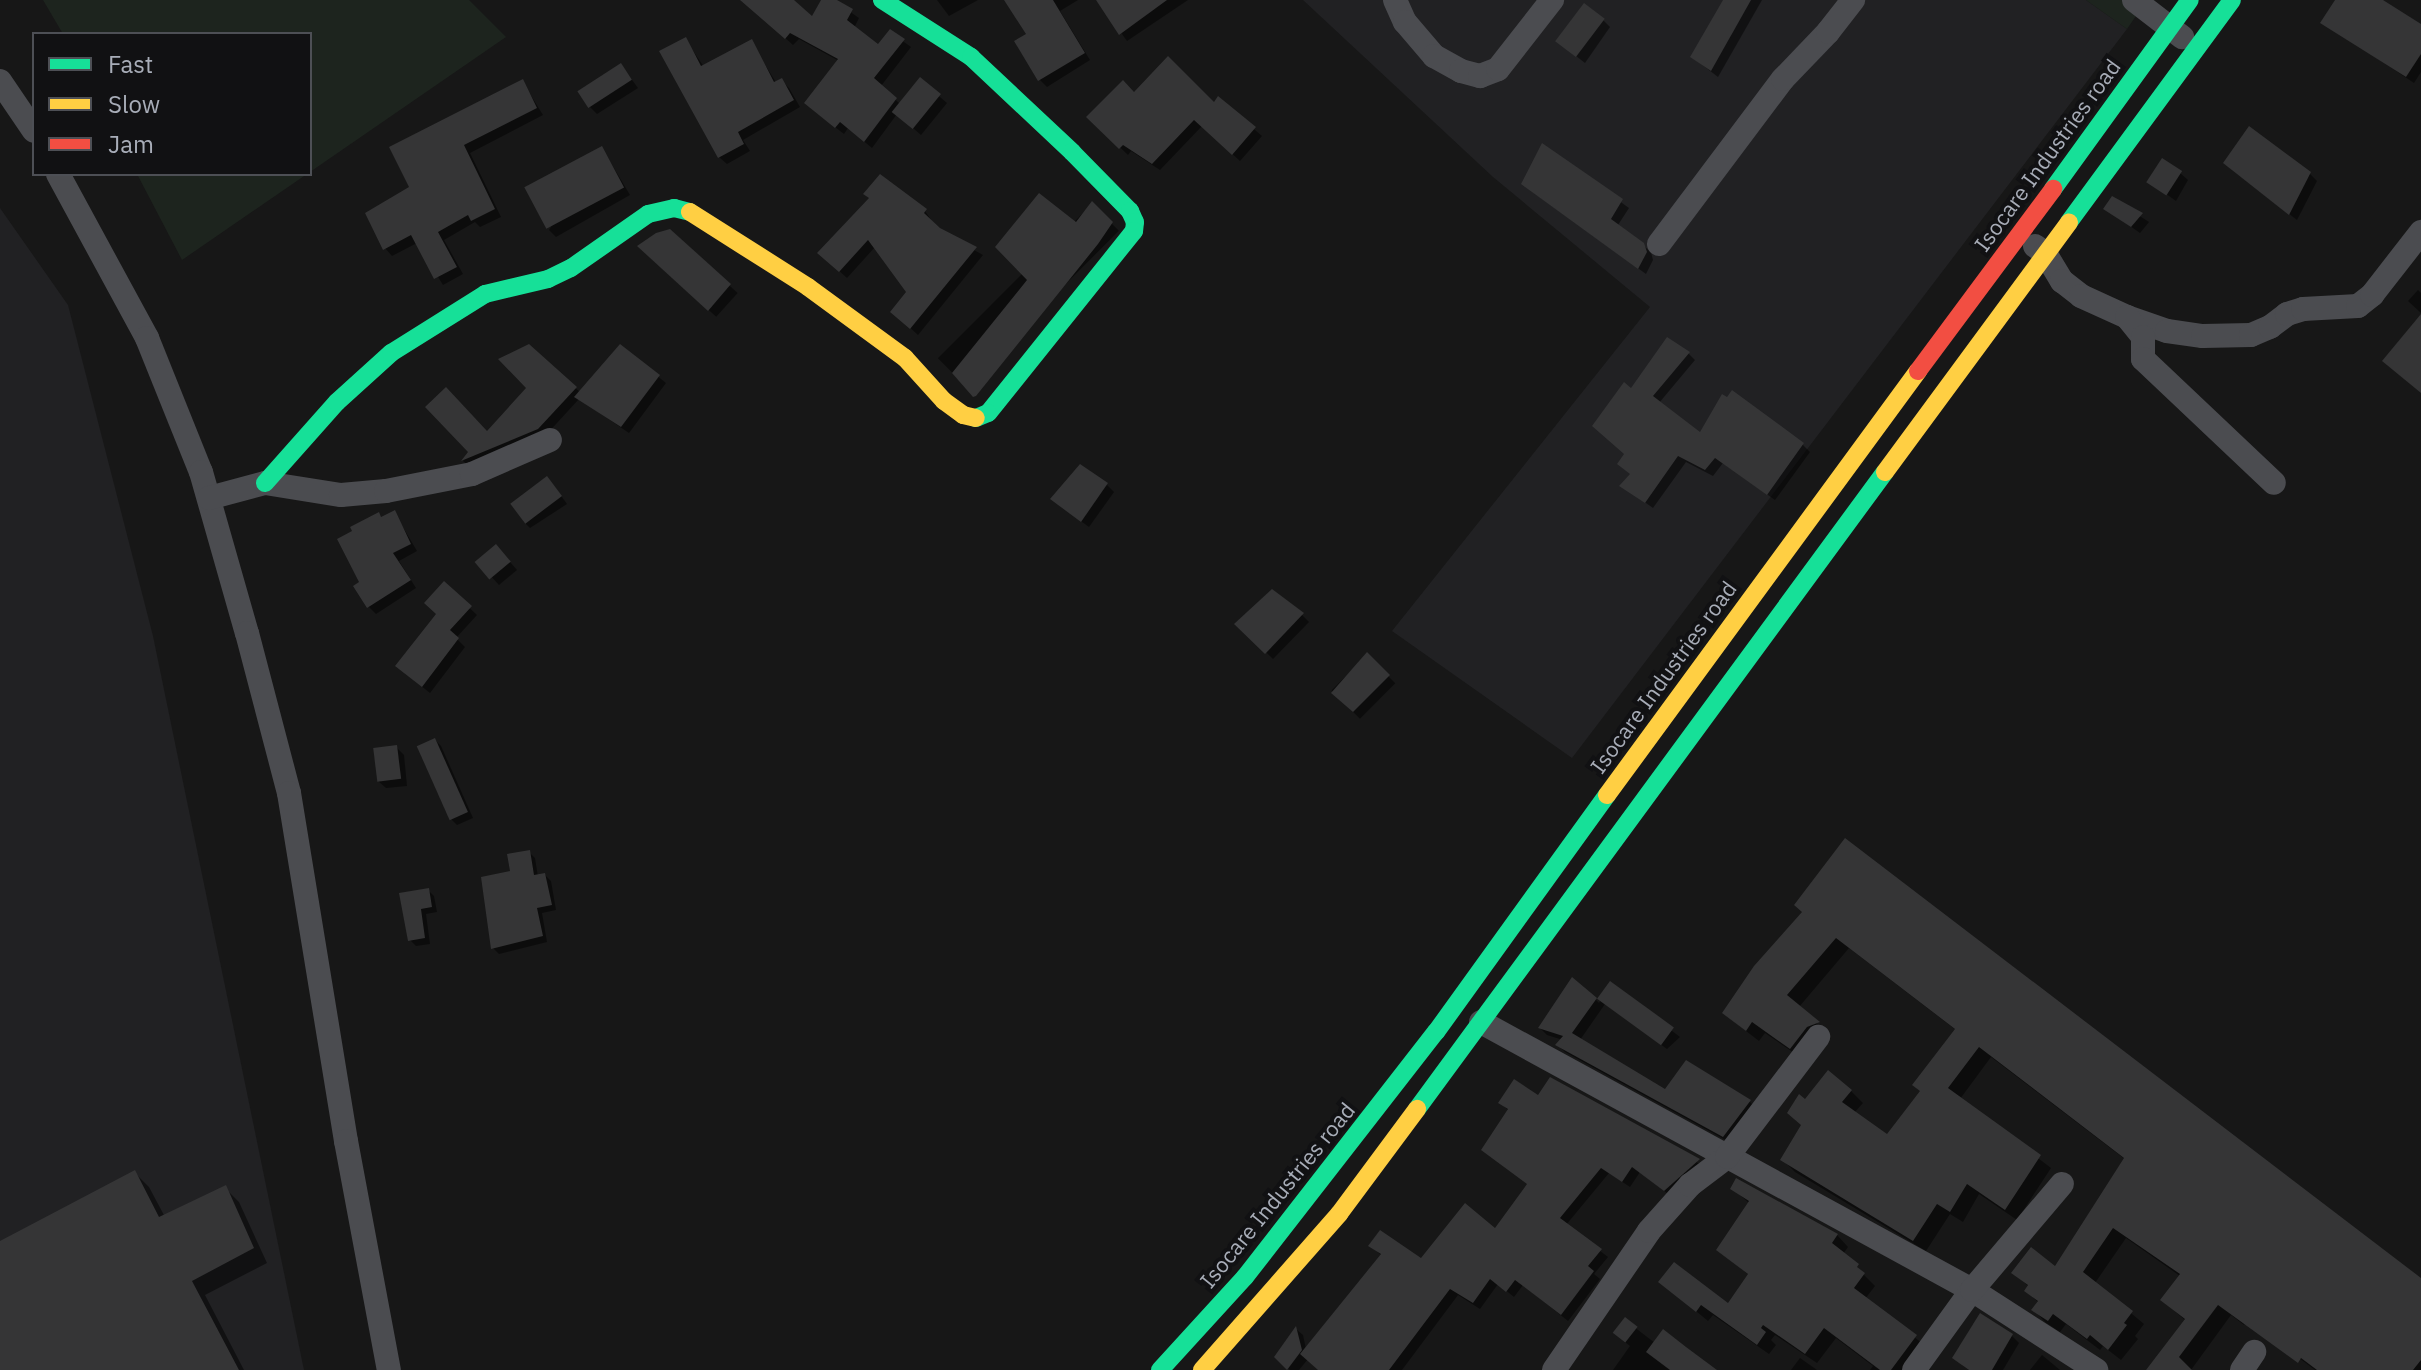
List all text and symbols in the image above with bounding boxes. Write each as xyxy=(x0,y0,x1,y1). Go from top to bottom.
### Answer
legend xyxy=(32,32,312,176)
text: Fast xyxy=(108,48,153,80)
street label: Isocare Industries road xyxy=(1968,54,2126,256)
text: Slow xyxy=(108,88,160,120)
text: Jam xyxy=(108,128,154,160)
street label: Isocare Industries road xyxy=(1584,576,1742,778)
street label: Isocare Industries road xyxy=(1194,1097,1360,1293)

